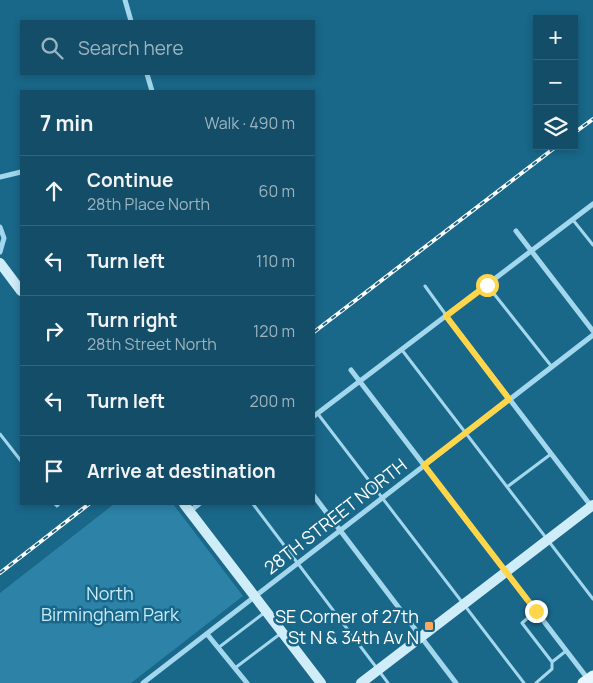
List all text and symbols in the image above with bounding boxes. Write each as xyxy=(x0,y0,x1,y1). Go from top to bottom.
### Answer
map controls xyxy=(533,15,578,150)
button: + xyxy=(533,15,578,60)
search box xyxy=(20,20,315,75)
icon: search xyxy=(38,34,66,62)
text: Search here xyxy=(78,35,184,61)
button: − xyxy=(533,60,578,105)
button: layers xyxy=(533,105,578,150)
text: 7 min xyxy=(40,109,93,137)
text: Walk · 490 m xyxy=(204,112,295,134)
text: Continue xyxy=(87,167,173,193)
icon: ahead xyxy=(40,177,68,205)
text: 60 m xyxy=(259,180,295,202)
text: 28th Place North xyxy=(87,193,210,215)
icon: left xyxy=(40,247,68,275)
text: Turn left xyxy=(87,248,165,274)
text: 110 m xyxy=(256,250,295,272)
route start xyxy=(476,274,499,297)
text: Turn right xyxy=(87,307,177,333)
icon: right xyxy=(40,317,68,345)
text: 120 m xyxy=(253,320,295,342)
text: 28th Street North xyxy=(87,333,217,355)
icon: left xyxy=(40,387,68,415)
text: Turn left xyxy=(87,388,165,414)
text: 200 m xyxy=(250,390,295,412)
street label: 28TH STREET NORTH xyxy=(259,453,411,579)
icon: arrive xyxy=(40,457,68,485)
text: Arrive at destination xyxy=(87,458,276,484)
park label: North Birmingham Park xyxy=(41,581,180,626)
route end xyxy=(525,600,548,623)
place label: SE Corner of 27th St N & 34th Av N xyxy=(275,604,419,649)
marker: SE Corner of 27th St N & 34th Av N xyxy=(423,620,435,632)

